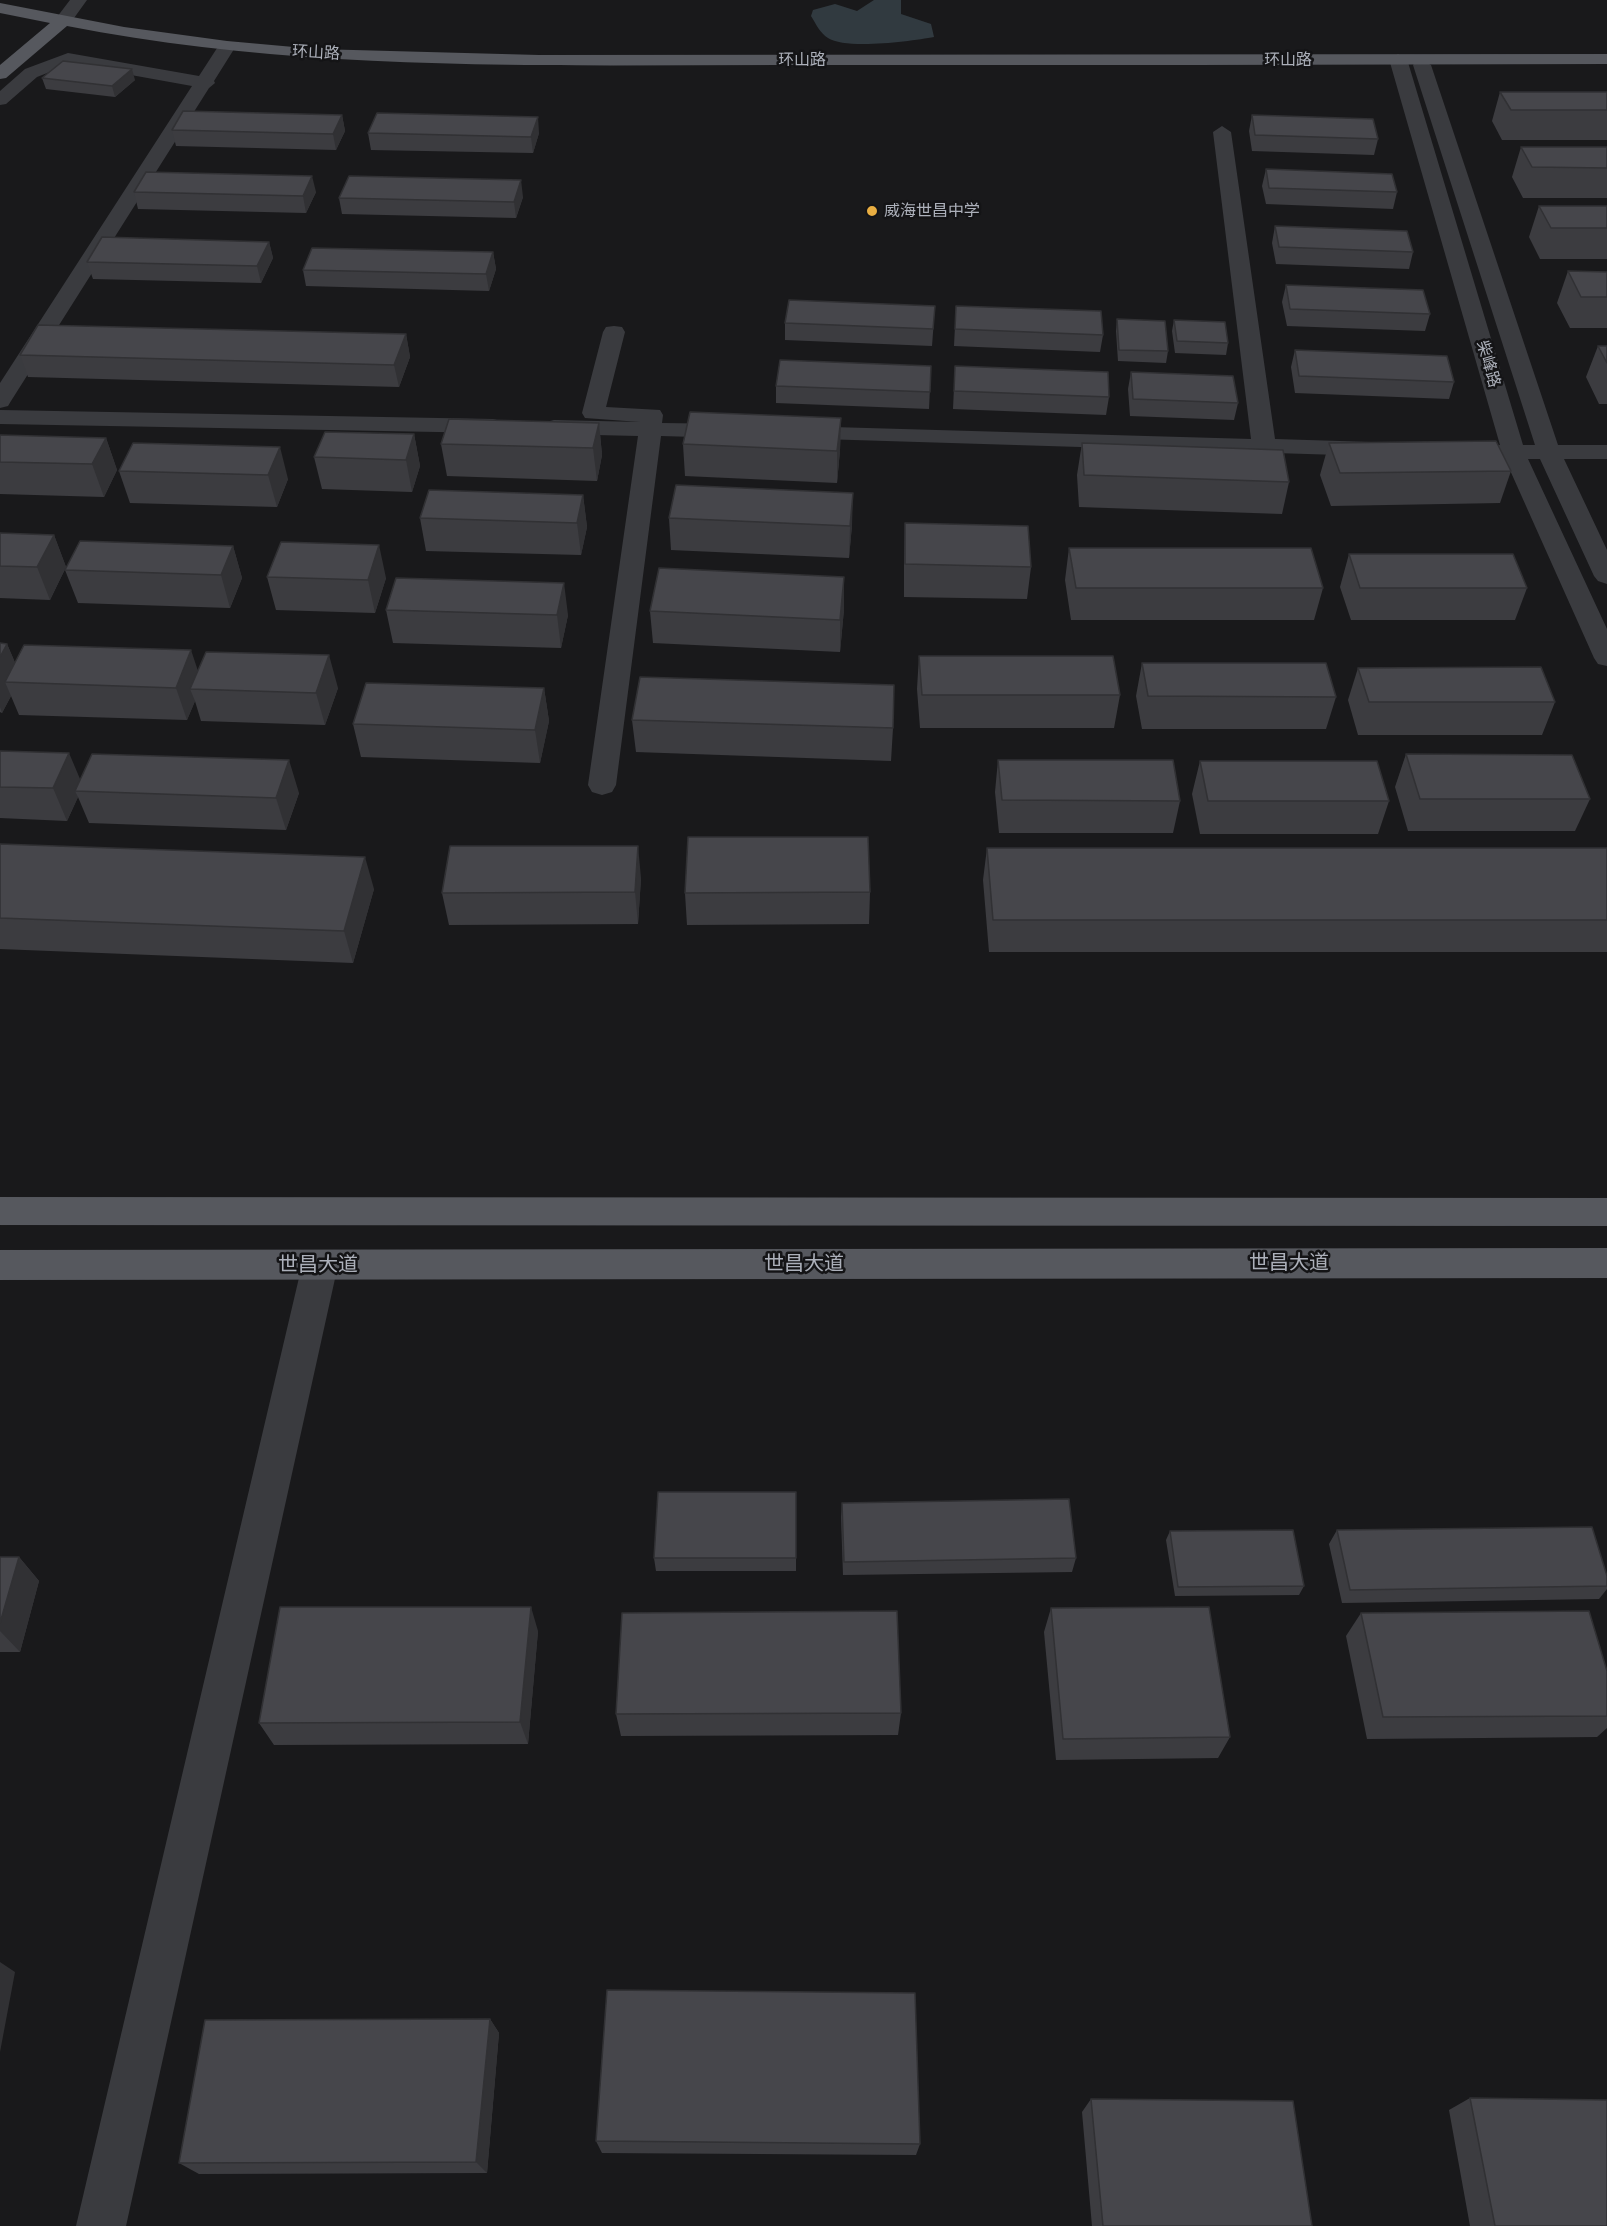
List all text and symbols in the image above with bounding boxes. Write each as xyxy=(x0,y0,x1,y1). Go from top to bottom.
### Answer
street label: 环山路 xyxy=(292,42,340,64)
street label: 环山路 xyxy=(778,50,826,70)
street label: 环山路 xyxy=(1264,50,1312,70)
place label: 威海世昌中学 xyxy=(884,201,980,221)
marker: 威海世昌中学 xyxy=(865,204,879,218)
street label: 柴峰路 xyxy=(1472,338,1504,390)
street label: 世昌大道 xyxy=(1249,1251,1329,1275)
street label: 世昌大道 xyxy=(764,1252,844,1276)
street label: 世昌大道 xyxy=(278,1253,358,1277)

